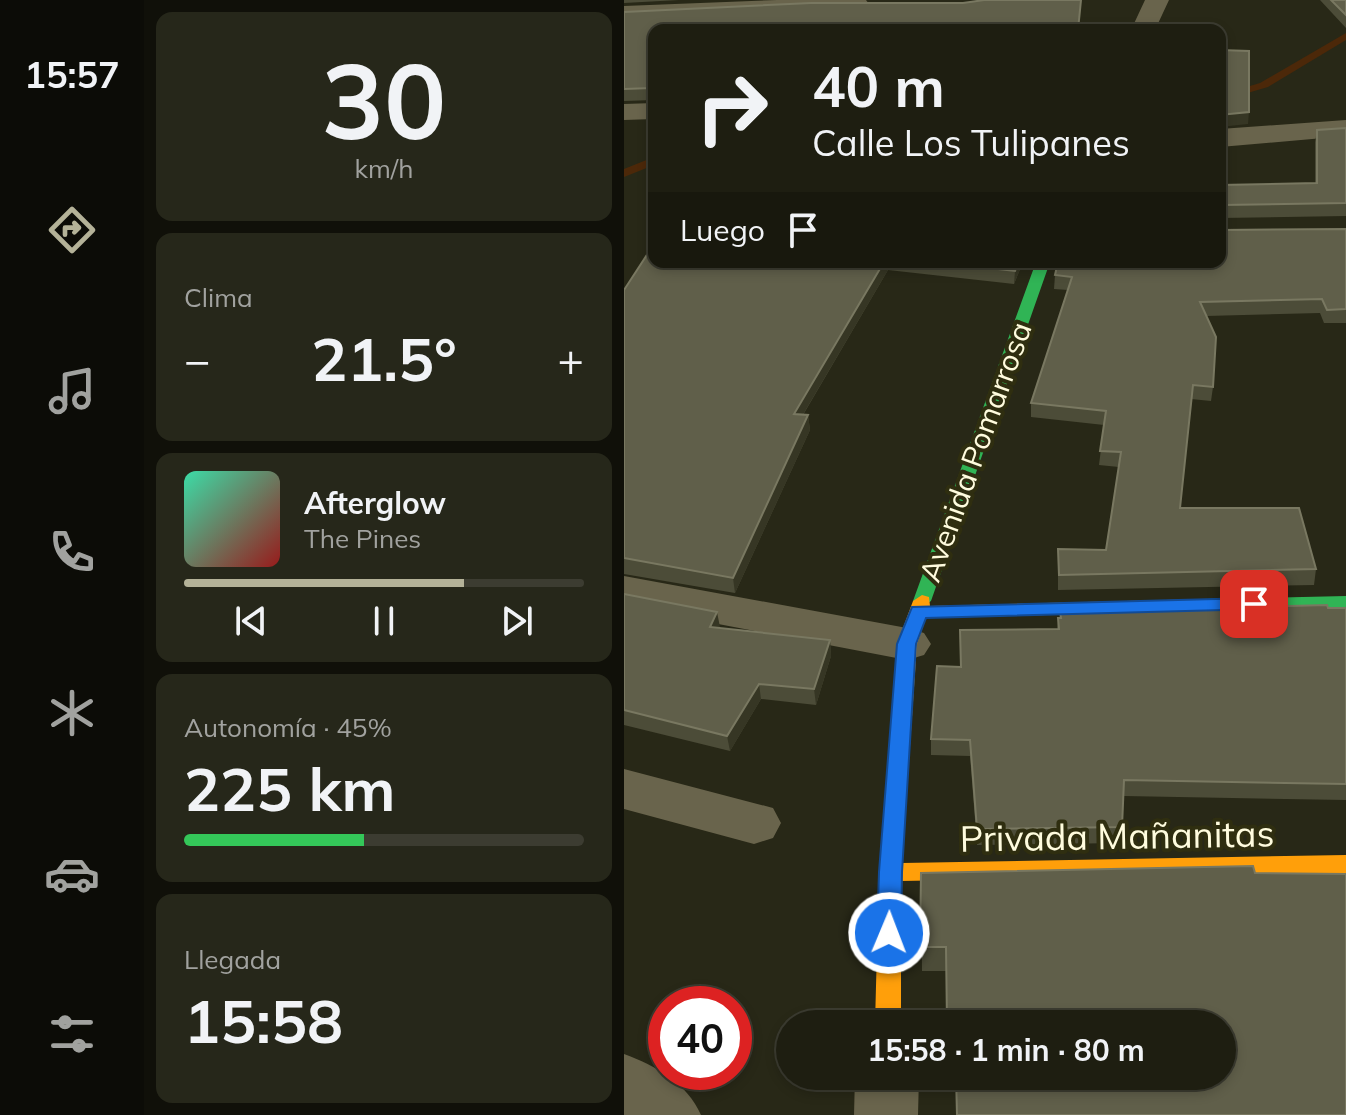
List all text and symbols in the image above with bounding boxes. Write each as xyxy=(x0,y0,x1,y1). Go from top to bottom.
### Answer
text: 30 xyxy=(322,34,446,165)
text: 40 m xyxy=(812,51,945,121)
text: 15:57 xyxy=(24,52,120,97)
icon: right xyxy=(680,56,784,160)
text: Calle Los Tulipanes xyxy=(812,120,1130,165)
text: km/h xyxy=(355,152,413,185)
icon: directions xyxy=(44,202,100,258)
icon: arrive xyxy=(781,208,825,252)
text: Luego xyxy=(680,211,765,249)
text: Clima xyxy=(184,281,253,314)
street label: Avenida Pomarrosa xyxy=(910,317,1040,587)
text: 21.5° xyxy=(311,321,457,396)
text: − xyxy=(184,332,210,387)
text: + xyxy=(558,332,584,387)
icon: music xyxy=(44,363,100,419)
text: Afterglow xyxy=(304,484,446,522)
text: The Pines xyxy=(304,522,421,555)
icon: phone xyxy=(44,524,100,580)
pin xyxy=(1220,570,1288,638)
icon: arrive xyxy=(1232,582,1276,626)
icon: previous xyxy=(229,599,273,643)
icon: pause xyxy=(362,599,406,643)
icon: next xyxy=(495,599,539,643)
icon: climate xyxy=(44,685,100,741)
text: Autonomía · 45% xyxy=(184,711,392,744)
text: 225 km xyxy=(184,751,396,826)
street label: Privada Mañanitas xyxy=(959,810,1275,861)
icon: car xyxy=(44,846,100,902)
position arrow xyxy=(847,891,931,975)
text: Llegada xyxy=(184,943,281,976)
text: 15:58 xyxy=(184,983,343,1058)
speed limit sign: 40 xyxy=(648,986,752,1090)
icon: filters xyxy=(44,1006,100,1062)
text: 15:58 · 1 min · 80 m xyxy=(867,1031,1145,1069)

